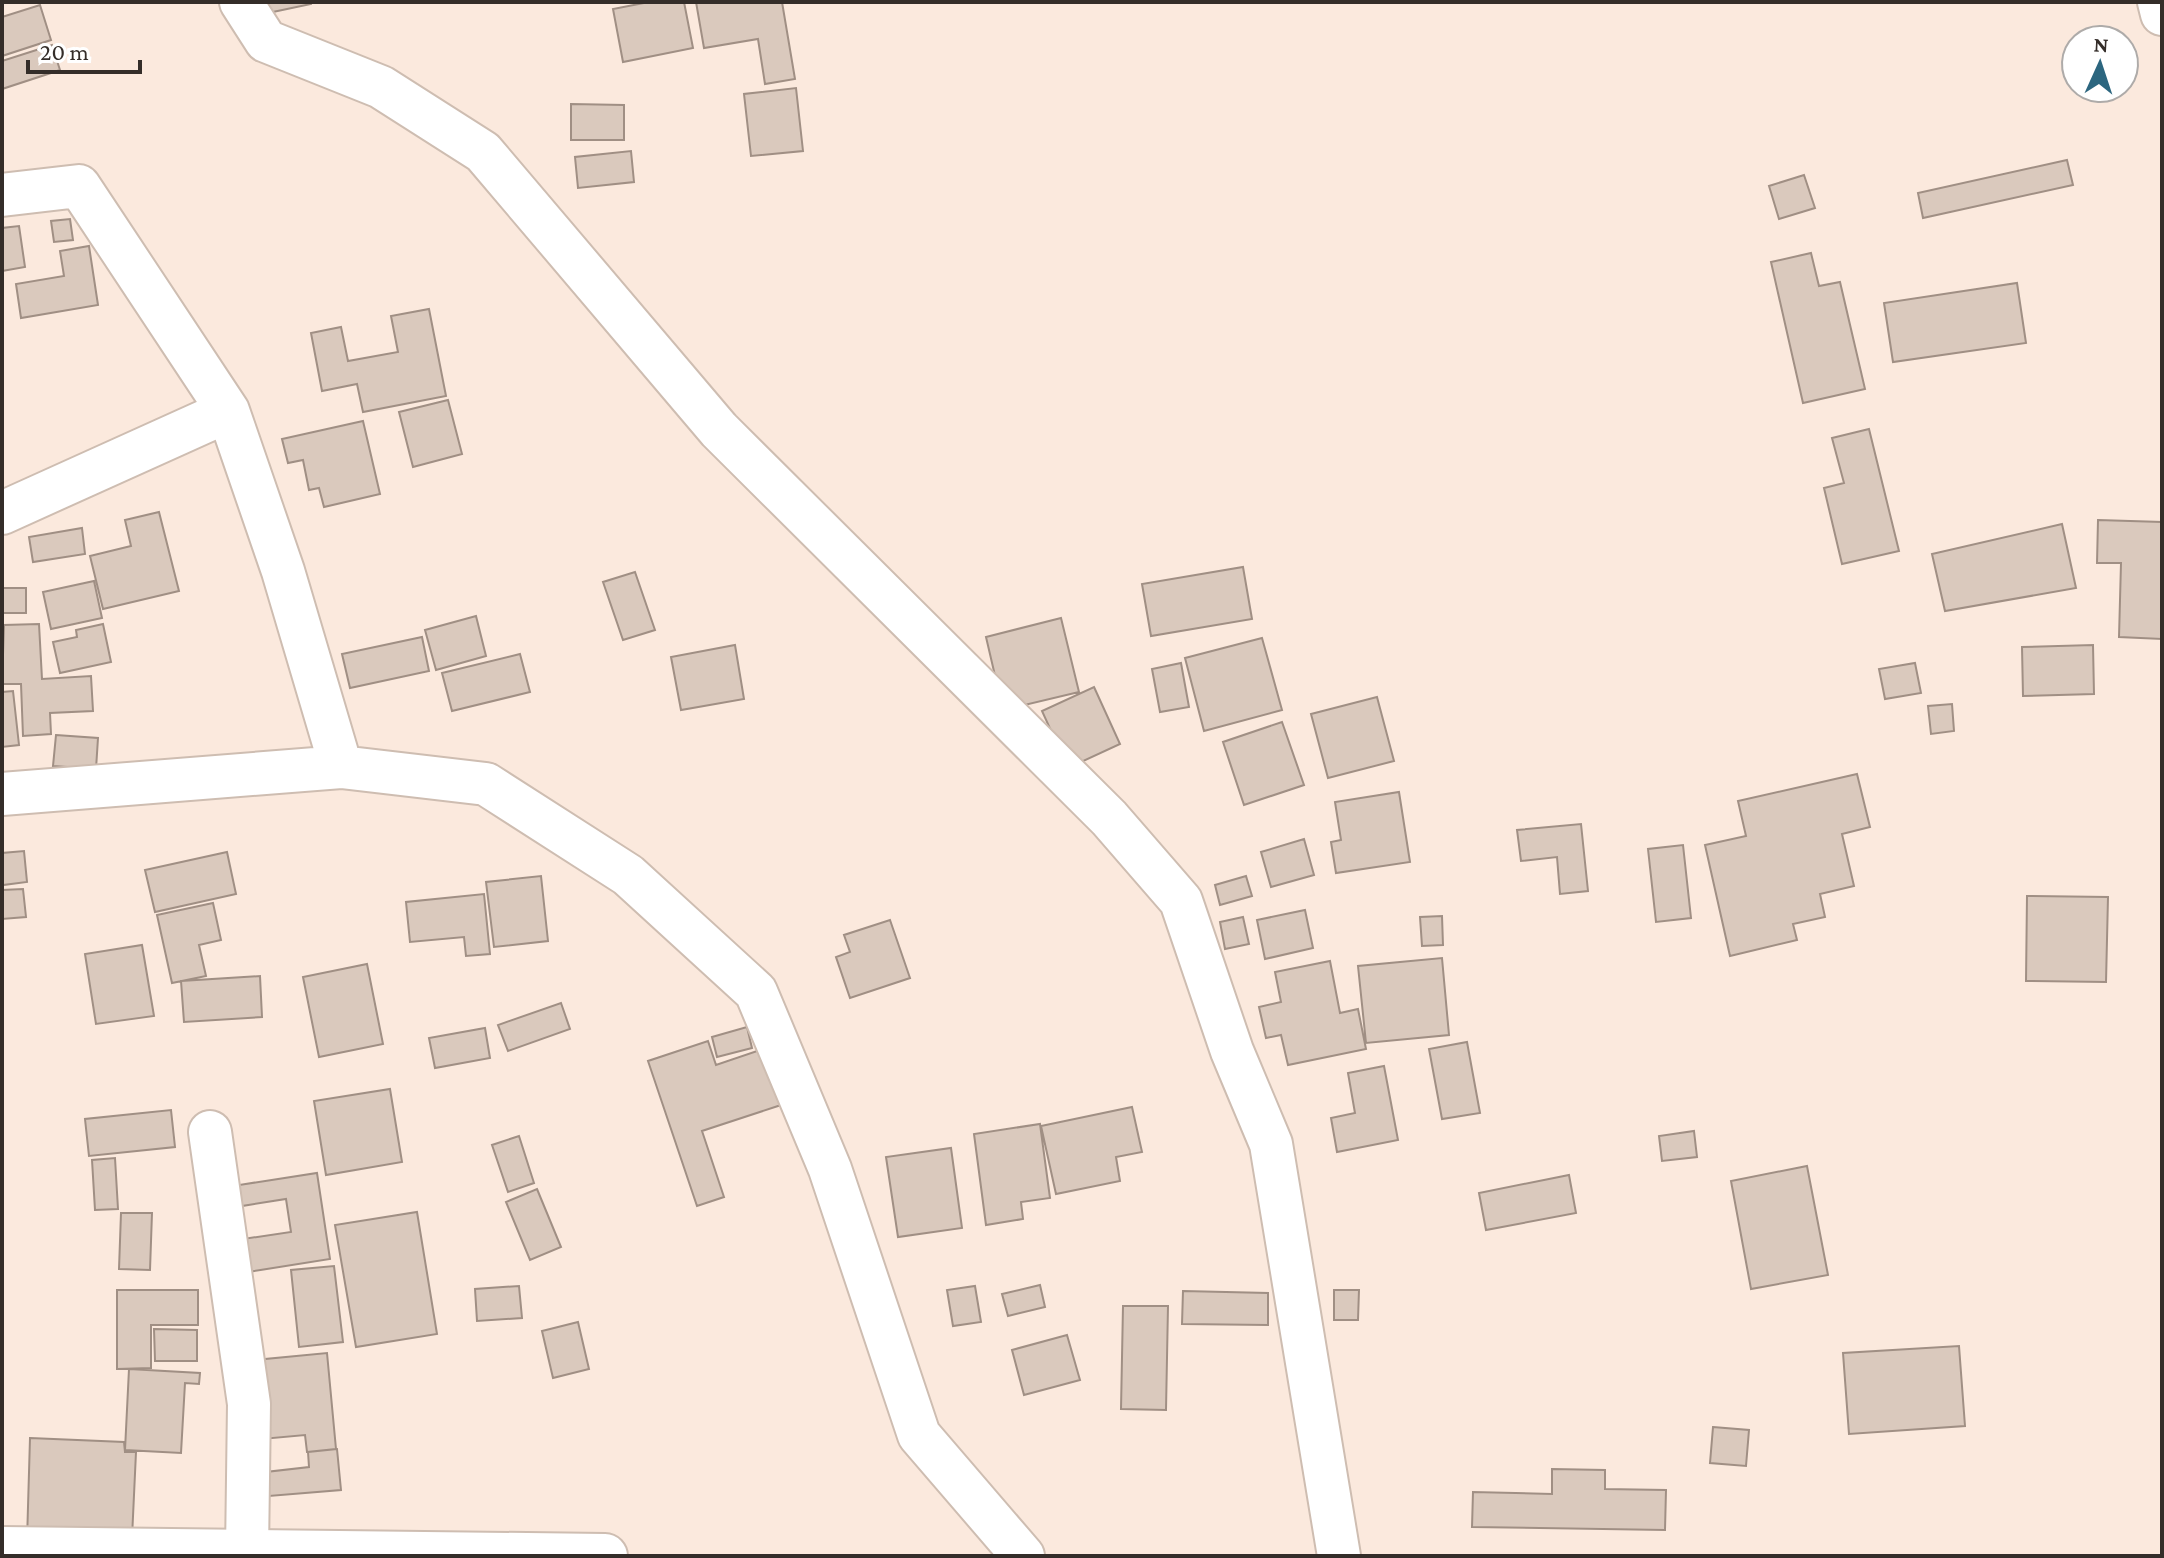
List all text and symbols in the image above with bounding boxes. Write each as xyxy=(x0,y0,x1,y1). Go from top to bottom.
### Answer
scale bar xyxy=(28,24,140,74)
north arrow xyxy=(2060,24,2140,104)
text: N xyxy=(2093,32,2109,57)
text: 20 m xyxy=(40,38,89,65)

